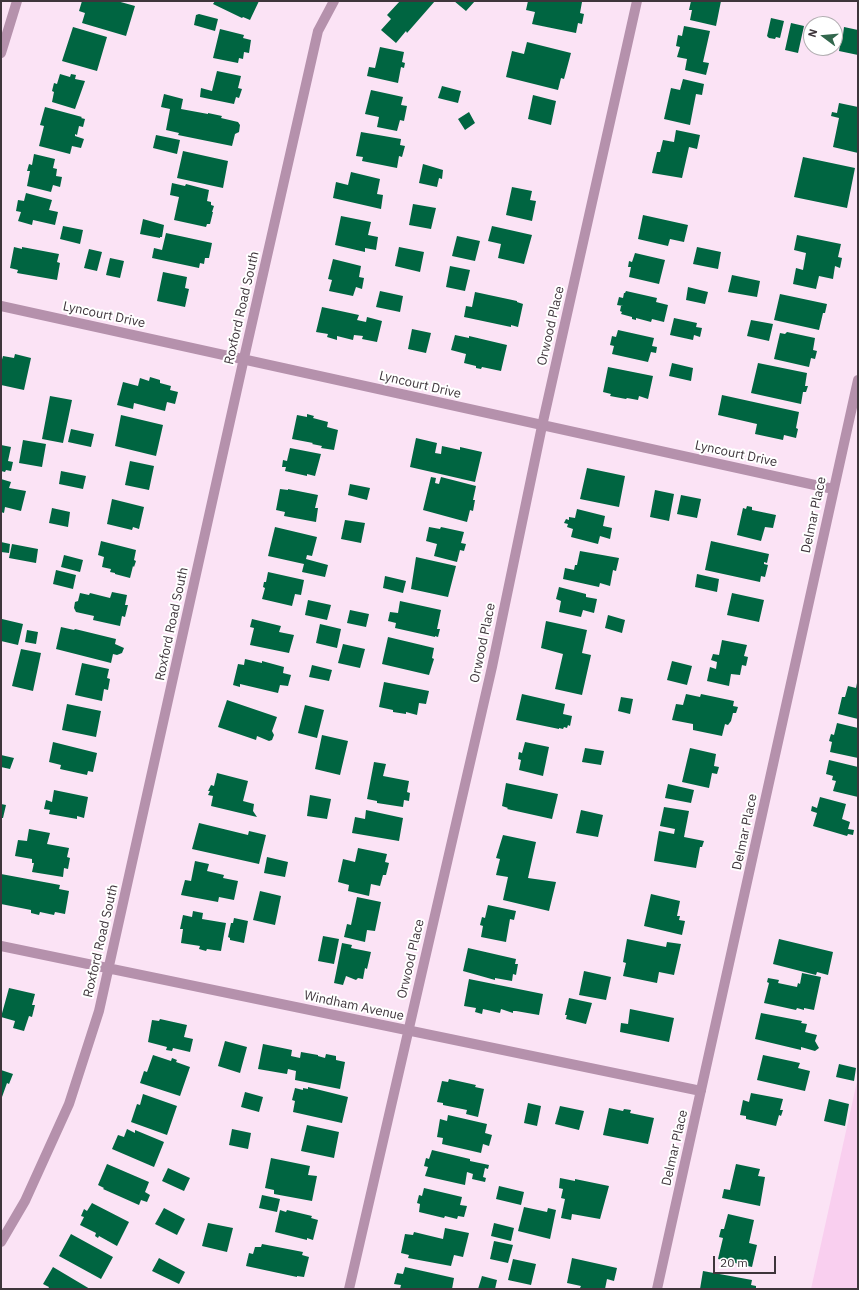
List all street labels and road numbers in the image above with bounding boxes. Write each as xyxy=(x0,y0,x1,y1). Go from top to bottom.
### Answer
street label: Roxford Road South xyxy=(221,250,263,366)
street label: Orwood Place xyxy=(534,285,568,367)
street label: Lyncourt Drive xyxy=(61,299,147,331)
street label: Lyncourt Drive xyxy=(378,368,462,402)
street label: Lyncourt Drive xyxy=(693,438,779,470)
street label: Delmar Place xyxy=(798,475,830,555)
street label: Roxford Road South xyxy=(152,566,192,682)
street label: Orwood Place xyxy=(467,602,499,684)
street label: Delmar Place xyxy=(729,792,761,872)
street label: Roxford Road South xyxy=(80,883,122,999)
street label: Orwood Place xyxy=(394,918,428,1000)
street label: Windham Avenue xyxy=(303,988,405,1024)
street label: Delmar Place xyxy=(659,1108,691,1188)

